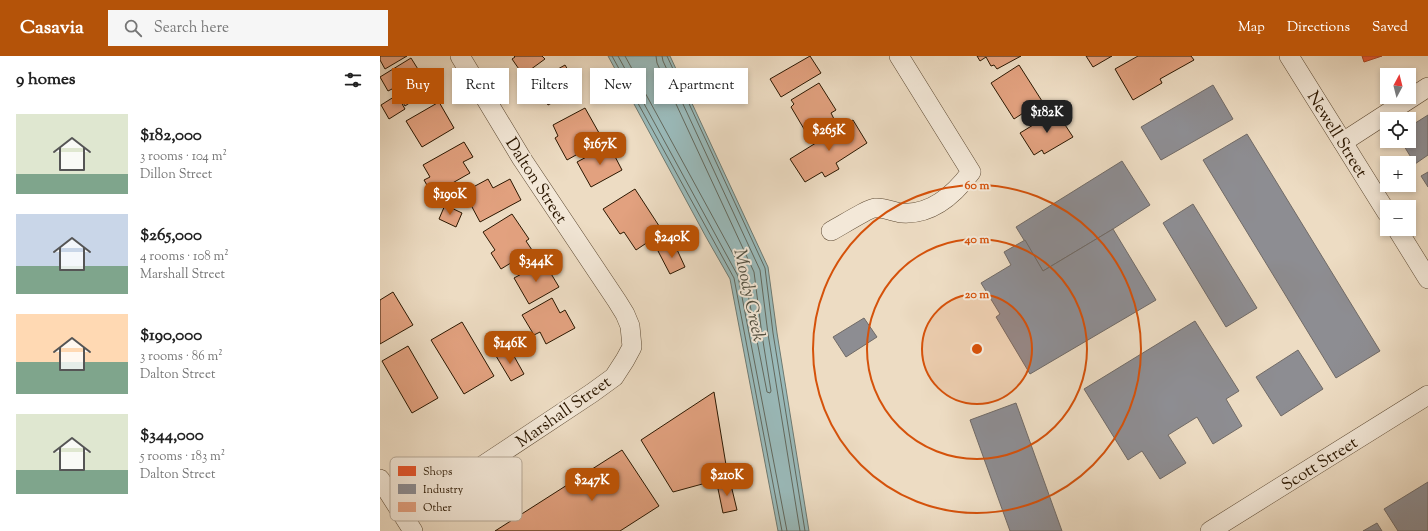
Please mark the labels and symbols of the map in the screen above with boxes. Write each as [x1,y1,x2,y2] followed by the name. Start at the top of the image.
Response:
[1380,68,1416,104] north arrow
[1300,87,1373,183] street label: Newell Street
[1019,100,1075,134] pin: $182K
[801,118,857,152] pin: $265K
[572,132,628,166] pin: $167K
[498,133,572,229] street label: Dalton Street
[965,177,989,195] text: 60 m
[422,182,478,216] pin: $190K
[644,225,700,259] pin: $240K
[964,231,989,249] text: 40 m
[726,247,771,344] water label: Moody Creek
[508,249,564,283] pin: $344K
[965,286,989,304] text: 20 m
[482,331,538,365] pin: $146K
[970,342,984,356] centre of rings
[512,371,617,454] street label: Marshall Street
[1277,432,1363,498] street label: Scott Street
[390,457,522,521] legend
[699,463,755,497] pin: $210K
[423,464,452,480] text: Shops
[564,468,620,502] pin: $247K
[423,482,464,498] text: Industry
[423,500,452,516] text: Other

